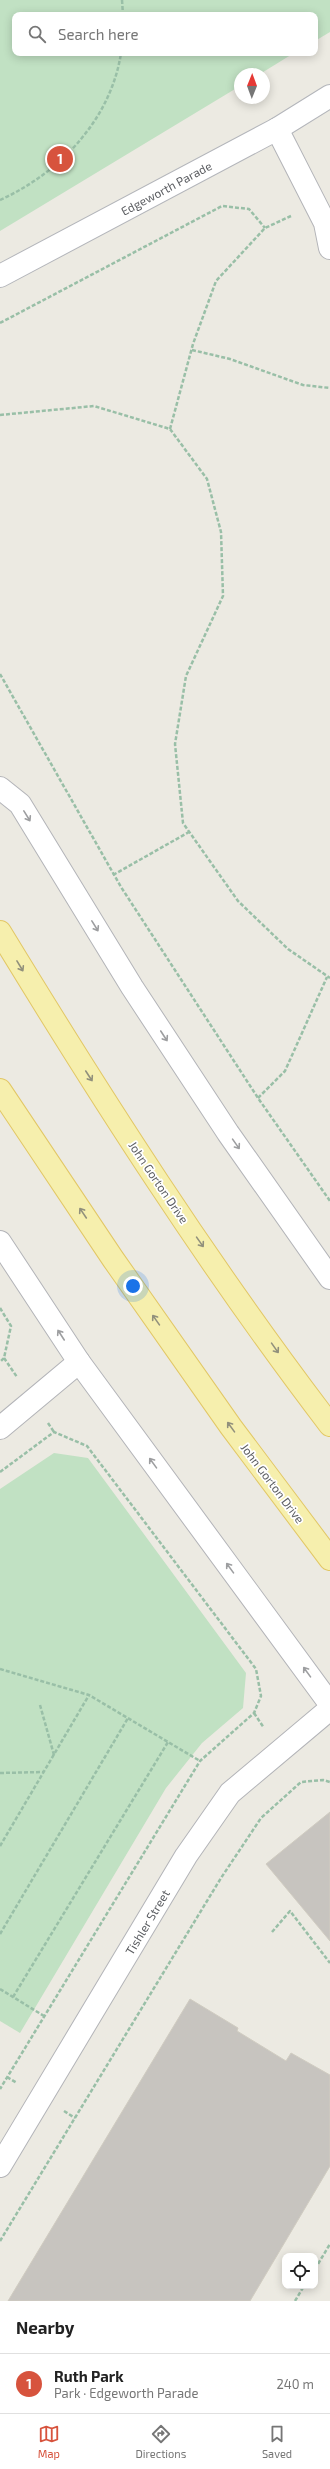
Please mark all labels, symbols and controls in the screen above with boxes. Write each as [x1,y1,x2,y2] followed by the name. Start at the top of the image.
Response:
[12,12,318,56] search box
[26,23,48,45] icon: search
[58,25,139,43] text: Search here
[234,68,270,104] north arrow
[47,144,73,174] pin: 1
[118,158,214,218] street label: Edgeworth Parade
[22,810,31,821] one-way arrow
[91,920,99,932] one-way arrow
[17,960,25,972] one-way arrow
[160,1030,168,1041] one-way arrow
[85,1070,93,1081] one-way arrow
[126,1138,192,1226] street label: John Gorton Drive
[232,1139,240,1150] one-way arrow
[78,1208,87,1219] one-way arrow
[196,1237,204,1248] one-way arrow
[123,1276,143,1296] your location
[152,1315,160,1326] one-way arrow
[56,1329,65,1340] one-way arrow
[271,1343,279,1354] one-way arrow
[227,1422,235,1433] one-way arrow
[238,1440,308,1526] street label: John Gorton Drive
[149,1457,157,1468] one-way arrow
[226,1562,234,1573] one-way arrow
[303,1667,311,1678] one-way arrow
[122,1886,172,1957] street label: Tishler Street
[282,2253,318,2289] map controls
[282,2253,318,2289] button: locate
[16,2317,74,2337] text: Nearby
[54,2367,124,2385] text: Ruth Park
[26,2376,32,2392] text: 1
[277,2376,314,2392] text: 240 m
[54,2385,198,2401] text: Park · Edgeworth Parade
[38,2423,60,2460] tab: Map
[136,2423,186,2460] tab: Directions
[262,2423,292,2460] tab: Saved

